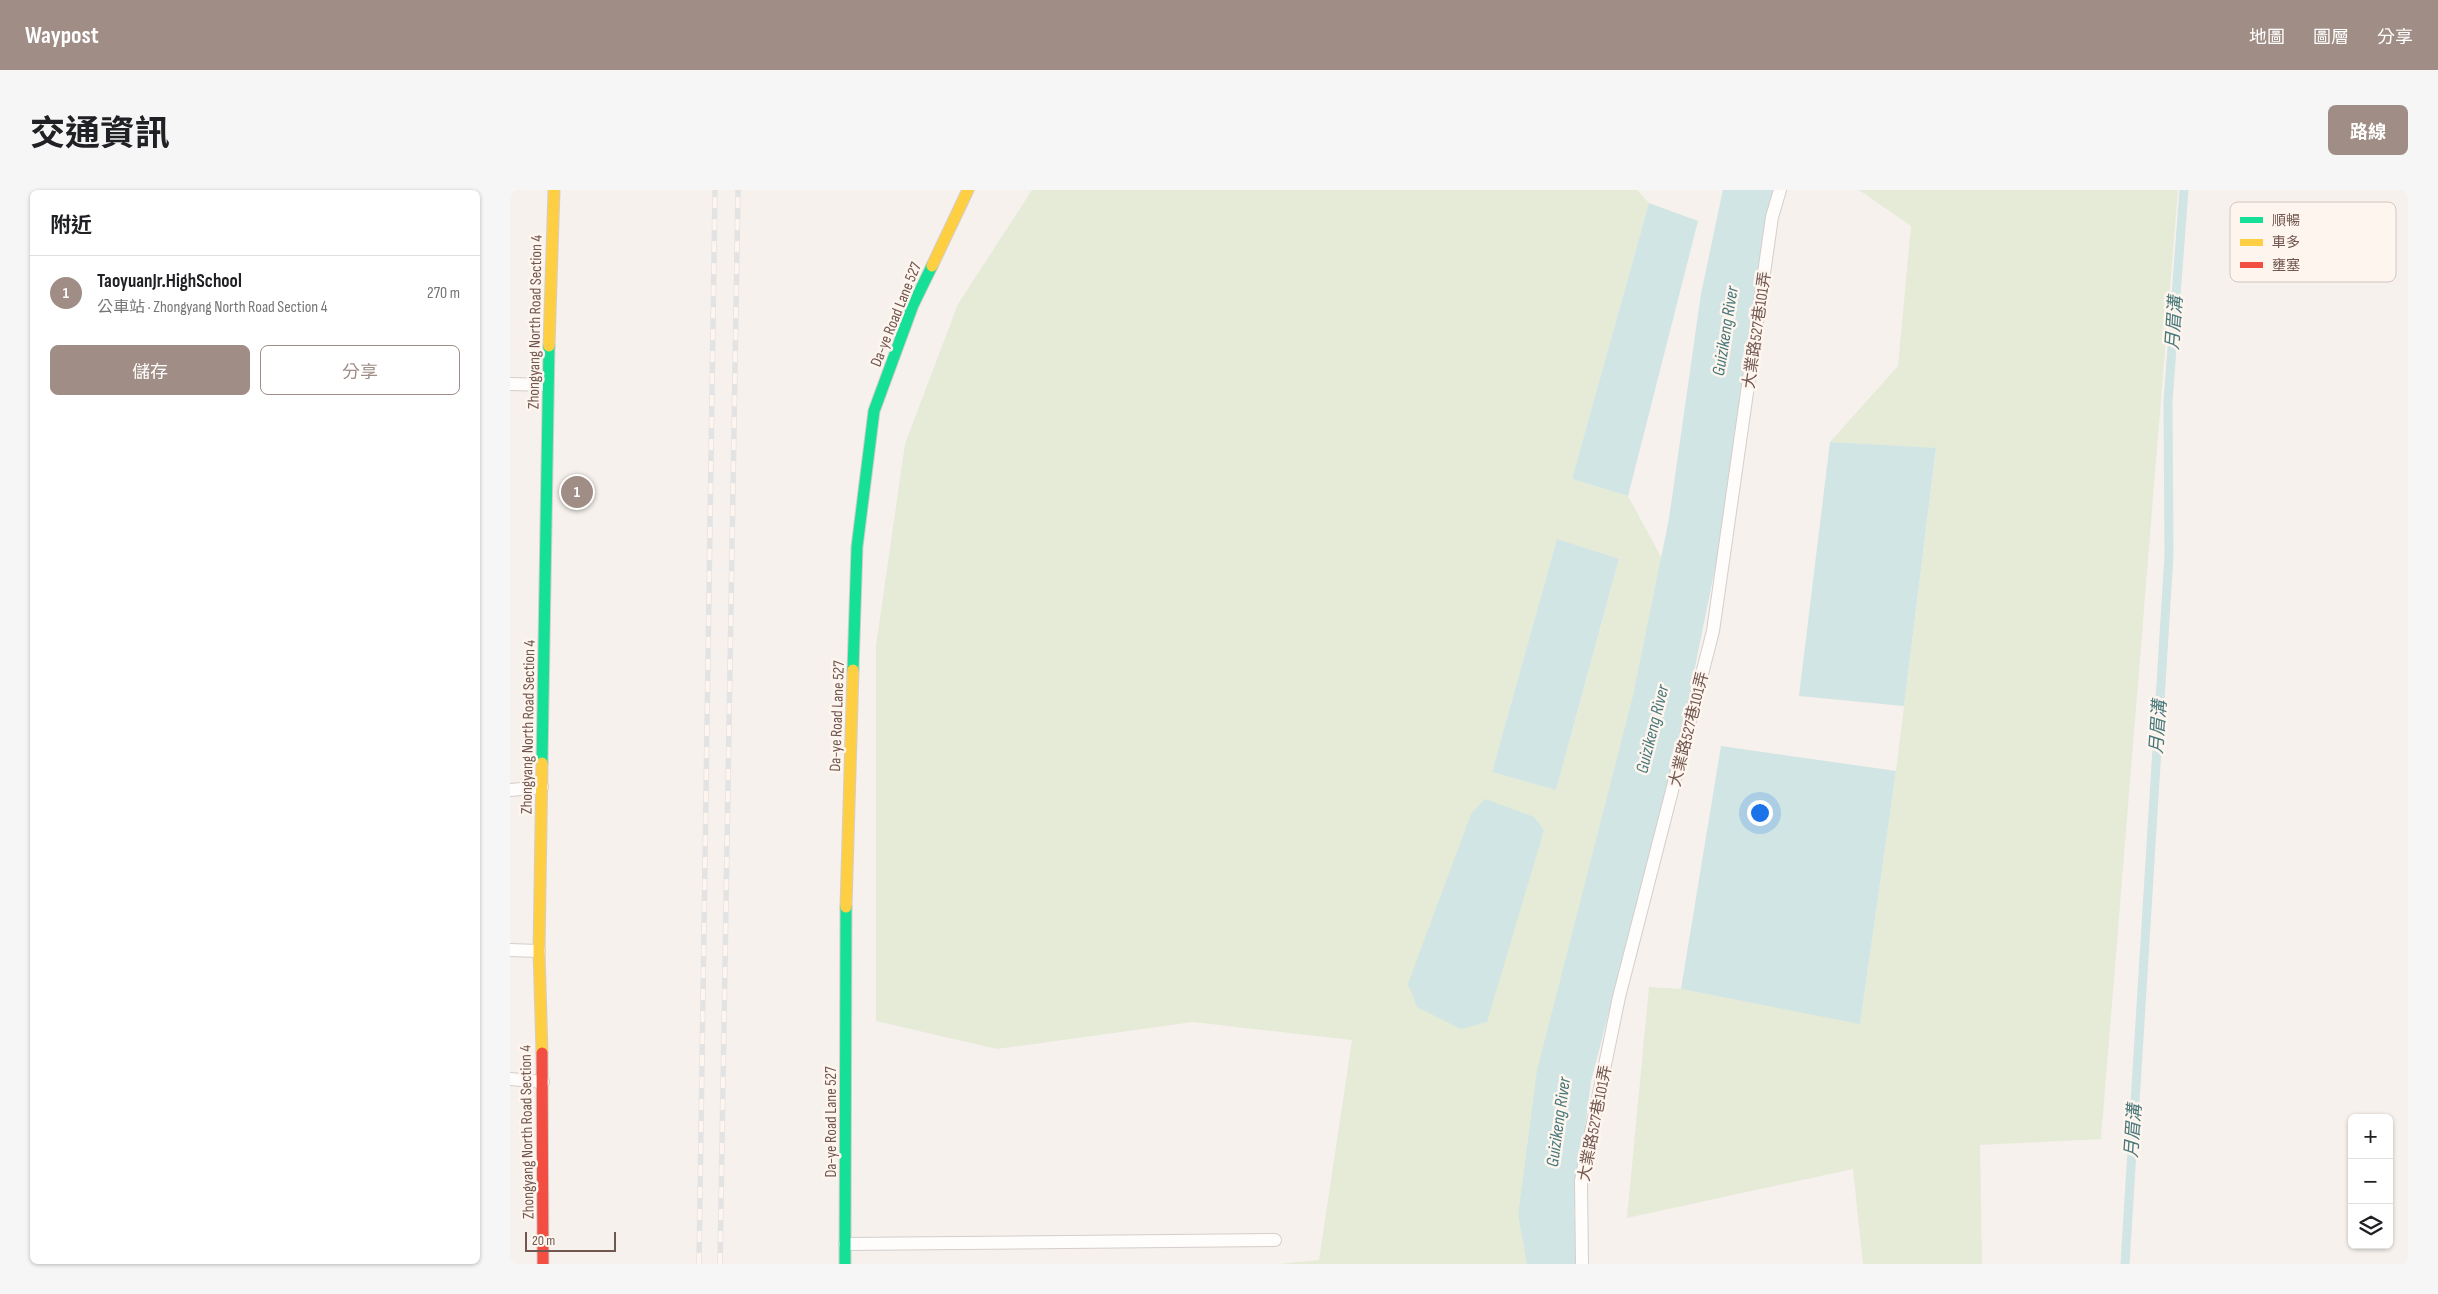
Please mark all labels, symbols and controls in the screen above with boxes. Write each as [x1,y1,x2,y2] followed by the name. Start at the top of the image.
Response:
[25,21,99,50] text: Waypost
[2249,27,2285,48] text: 地圖
[2313,27,2349,48] text: 圖層
[2377,27,2413,48] text: 分享
[2328,105,2408,155] button: 路線
[30,113,170,156] text: 交通資訊
[2230,202,2396,282] legend
[2272,212,2300,229] text: 順暢
[50,213,92,238] text: 附近
[524,234,547,409] street label: Zhongyang North Road Section 4
[2272,234,2300,251] text: 車多
[2272,257,2300,274] text: 壅塞
[867,259,926,370] street label: Da-ye Road Lane 527
[97,270,242,293] text: TaoyuanJr.HighSchool
[1740,271,1775,390] street label: 大業路527巷101弄
[63,284,69,303] text: 1
[427,284,460,303] text: 270 m
[1708,284,1743,377] water label: Guizikeng River
[2162,292,2187,351] water label: 月眉溝
[97,298,327,317] text: 公車站 · Zhongyang North Road Section 4
[50,345,250,395] button: 儲存
[260,345,460,395] button: 分享
[561,473,593,511] pin: 1
[517,639,540,814] street label: Zhongyang North Road Section 4
[826,660,849,772] street label: Da-ye Road Lane 527
[1666,670,1713,789] street label: 大業路527巷101弄
[1631,682,1674,776] water label: Guizikeng River
[2146,696,2171,755] water label: 月眉溝
[1747,800,1773,826] your location
[516,1044,539,1219] street label: Zhongyang North Road Section 4
[1575,1064,1616,1183] street label: 大業路527巷101弄
[822,1066,841,1178] street label: Da-ye Road Lane 527
[1542,1075,1575,1168] water label: Guizikeng River
[2121,1100,2146,1159] water label: 月眉溝
[2348,1114,2393,1249] map controls
[2348,1114,2393,1159] button: +
[2348,1159,2393,1204] button: −
[2348,1204,2393,1249] button: layers
[525,1229,616,1252] scale bar
[532,1232,555,1249] text: 20 m

